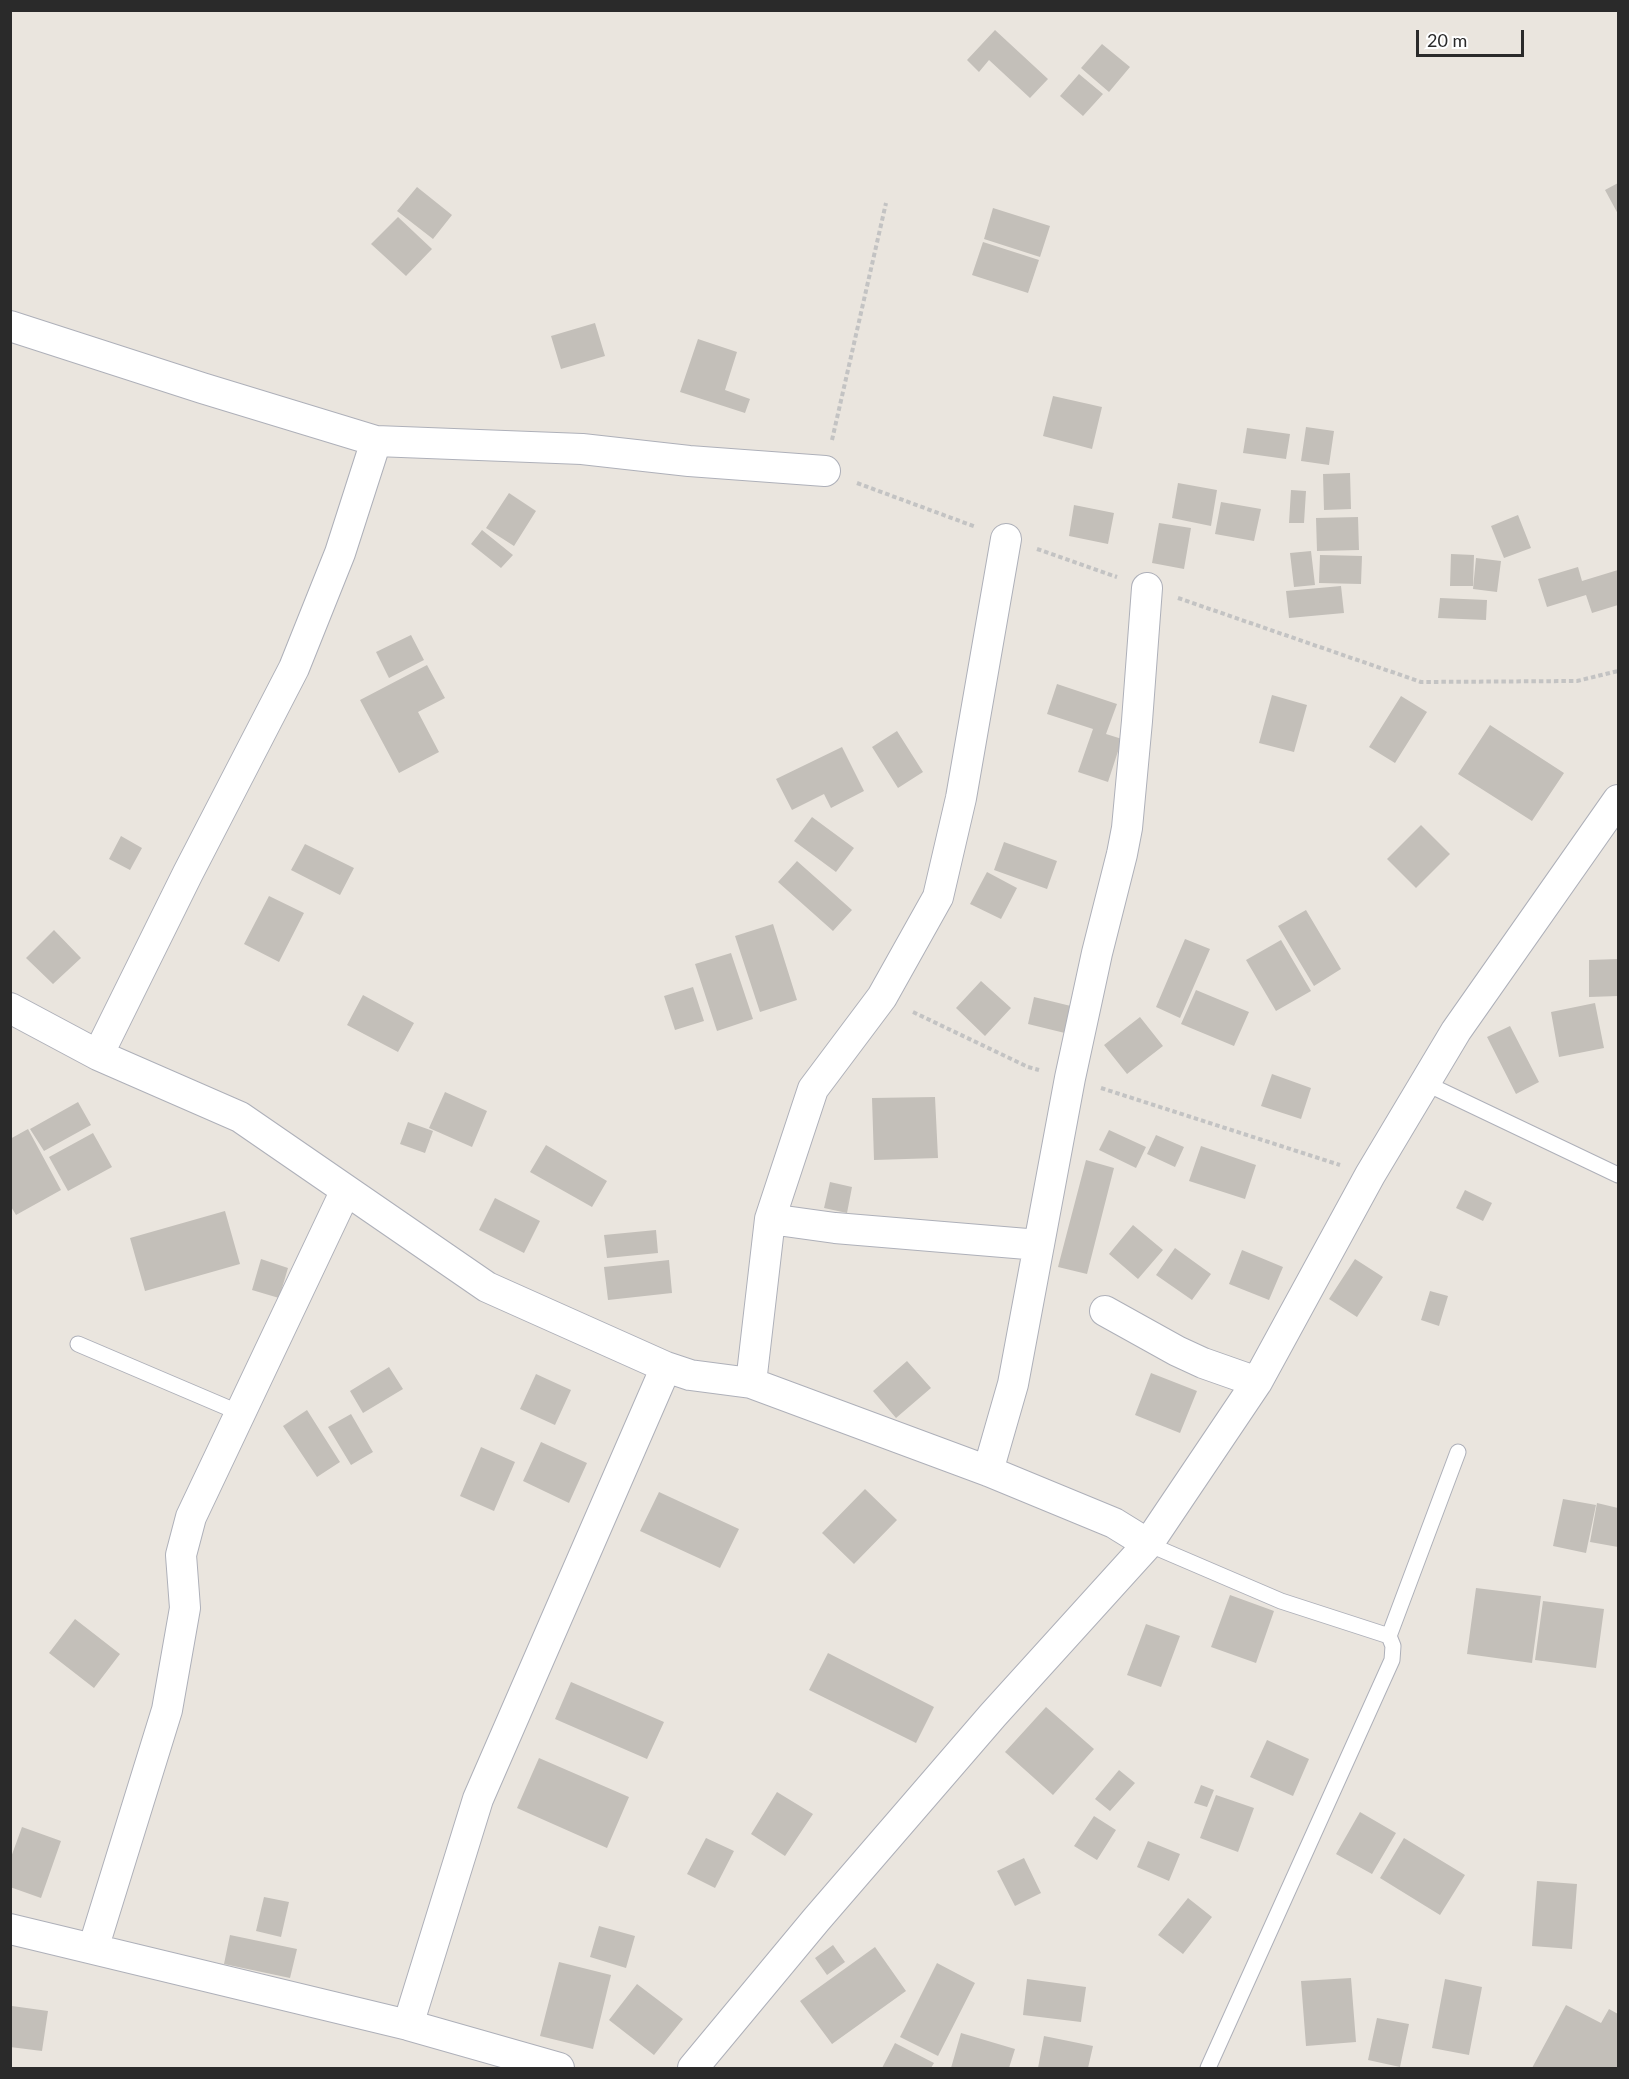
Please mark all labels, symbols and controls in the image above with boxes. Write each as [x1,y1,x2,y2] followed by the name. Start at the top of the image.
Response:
[1419,18,1527,56] scale bar
[1427,29,1467,51] text: 20 m

